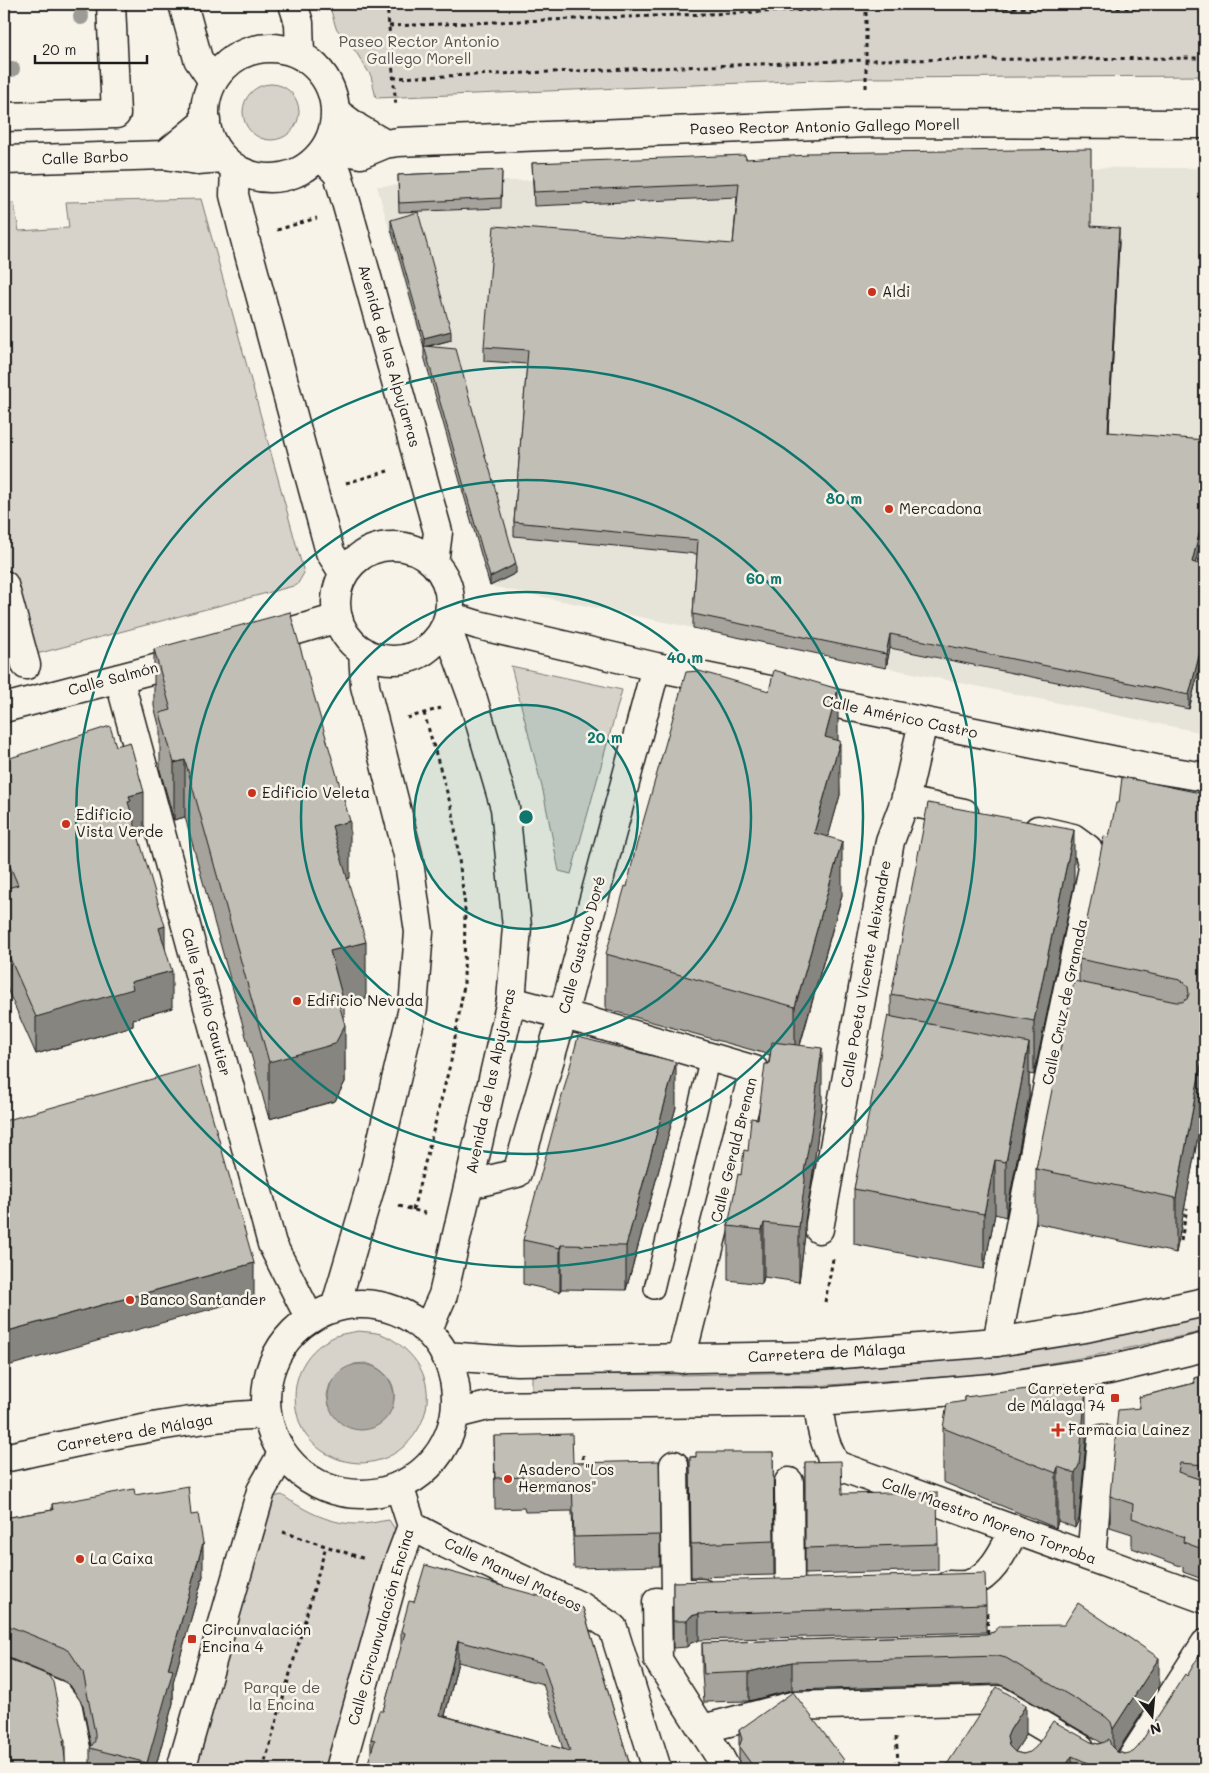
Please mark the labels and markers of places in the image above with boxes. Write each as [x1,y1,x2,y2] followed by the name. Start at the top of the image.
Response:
[882,281,910,301] place label: Aldi
[866,286,878,298] marker: Aldi
[899,498,982,518] place label: Mercadona
[883,503,895,515] marker: Mercadona
[262,782,370,802] place label: Edificio Veleta
[246,787,258,799] marker: Edificio Veleta
[76,804,164,841] place label: Edificio Vista Verde
[517,808,535,826] centre of rings
[60,818,72,830] marker: Edificio Vista Verde
[307,990,424,1010] place label: Edificio Nevada
[291,995,303,1007] marker: Edificio Nevada
[140,1289,266,1309] place label: Banco Santander
[124,1294,136,1306] marker: Banco Santander
[1007,1378,1105,1415] place label: Carretera de Málaga 74
[1109,1392,1121,1404] marker: Carretera de Málaga 74
[1068,1419,1190,1439] place label: Farmacia Lainez
[1052,1424,1064,1436] marker: Farmacia Lainez
[518,1459,614,1496] place label: Asadero "Los Hermanos"
[502,1473,514,1485] marker: Asadero "Los Hermanos"
[90,1548,154,1568] place label: La Caixa
[74,1553,86,1565] marker: La Caixa
[202,1619,311,1656] place label: Circunvalación Encina 4
[186,1633,198,1645] marker: Circunvalación Encina 4

